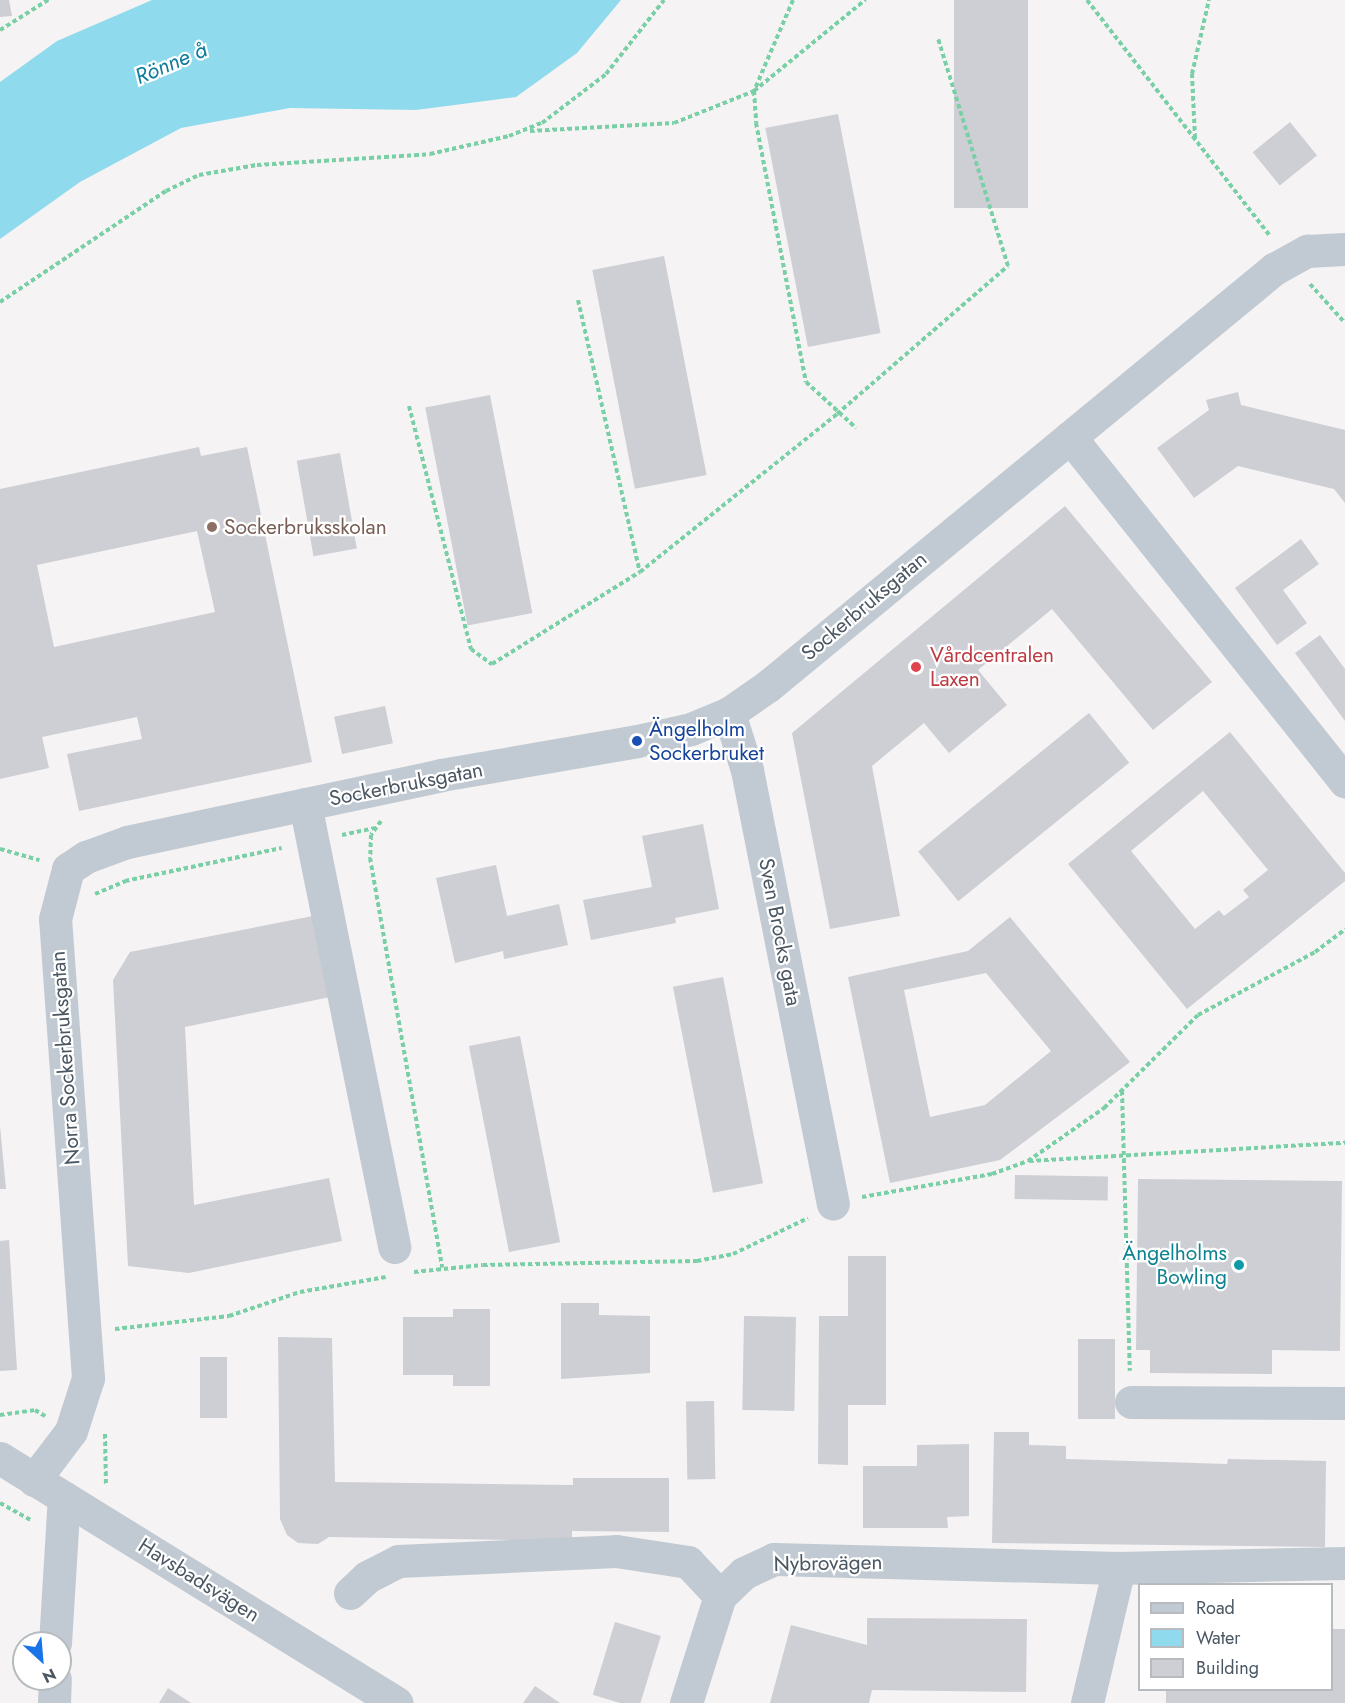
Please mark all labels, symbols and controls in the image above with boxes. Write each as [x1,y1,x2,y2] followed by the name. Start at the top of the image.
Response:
[131,36,211,90] water label: Rönne å
[224,514,387,540] place label: Sockerbruksskolan
[205,520,219,534] marker: Sockerbruksskolan
[796,546,932,666] street label: Sockerbruksgatan
[930,642,1054,692] place label: Vårdcentralen Laxen
[907,658,925,676] marker: Vårdcentralen Laxen
[649,716,764,766] place label: Ängelholm Sockerbruket
[630,734,644,748] marker: Ängelholm Sockerbruket
[327,757,485,811] street label: Sockerbruksgatan
[753,856,807,1008] street label: Sven Brocks gata
[45,950,85,1166] street label: Norra Sockerbruksgatan
[1122,1240,1227,1290] place label: Ängelholms Bowling
[1232,1258,1246,1272] marker: Ängelholms Bowling
[134,1533,264,1627] street label: Havsbadsvägen
[773,1549,883,1577] street label: Nybrovägen
[1138,1583,1333,1691] legend
[1196,1595,1235,1621] text: Road
[1196,1625,1240,1651] text: Water
[12,1631,72,1691] north arrow
[1196,1655,1259,1681] text: Building
[38,1663,60,1689] text: N

